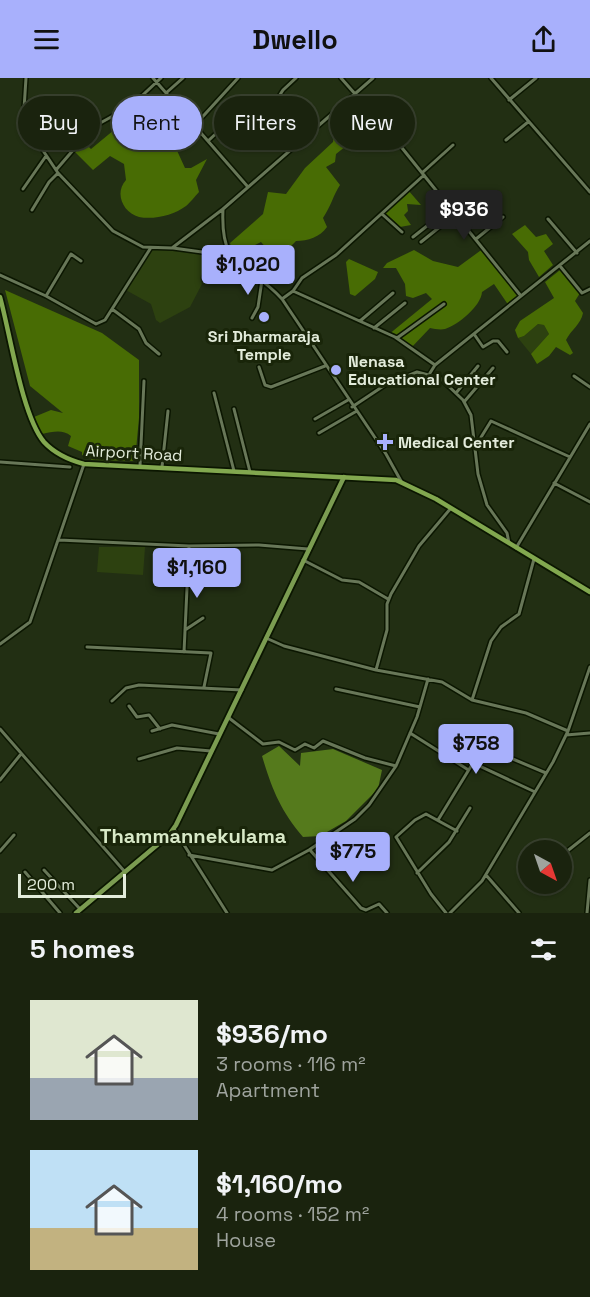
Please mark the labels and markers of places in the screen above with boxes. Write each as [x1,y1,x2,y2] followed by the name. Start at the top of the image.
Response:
[428,190,500,241] pin: $936
[199,245,297,296] pin: $1,020
[257,310,271,324] marker: Sri Dharmaraja Temple
[208,326,320,365] place label: Sri Dharmaraja Temple
[348,351,496,390] place label: Nenasa Educational Center
[329,363,343,377] marker: Nenasa Educational Center
[398,432,515,453] place label: Medical Center
[376,433,394,451] marker: Medical Center
[148,548,246,599] pin: $1,160
[440,724,512,775] pin: $758
[317,832,389,883] pin: $775

